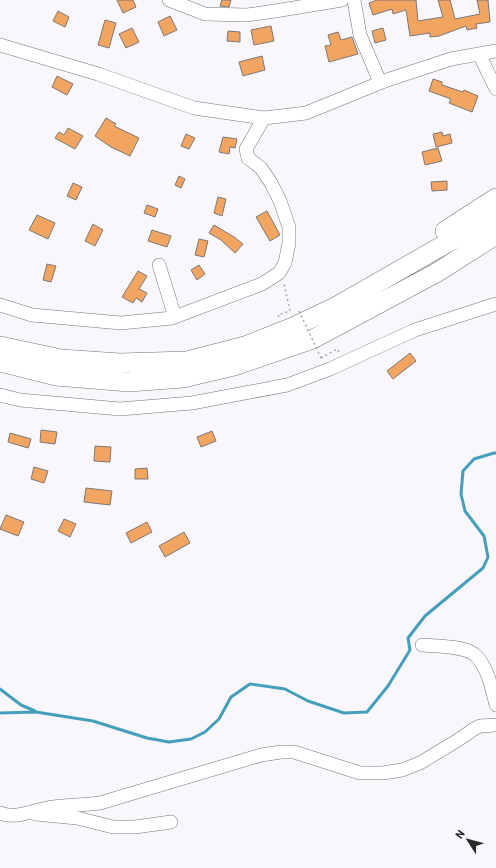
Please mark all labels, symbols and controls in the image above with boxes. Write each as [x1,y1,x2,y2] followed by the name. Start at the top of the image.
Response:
[448,820,488,860] north arrow
[452,827,467,841] text: N

